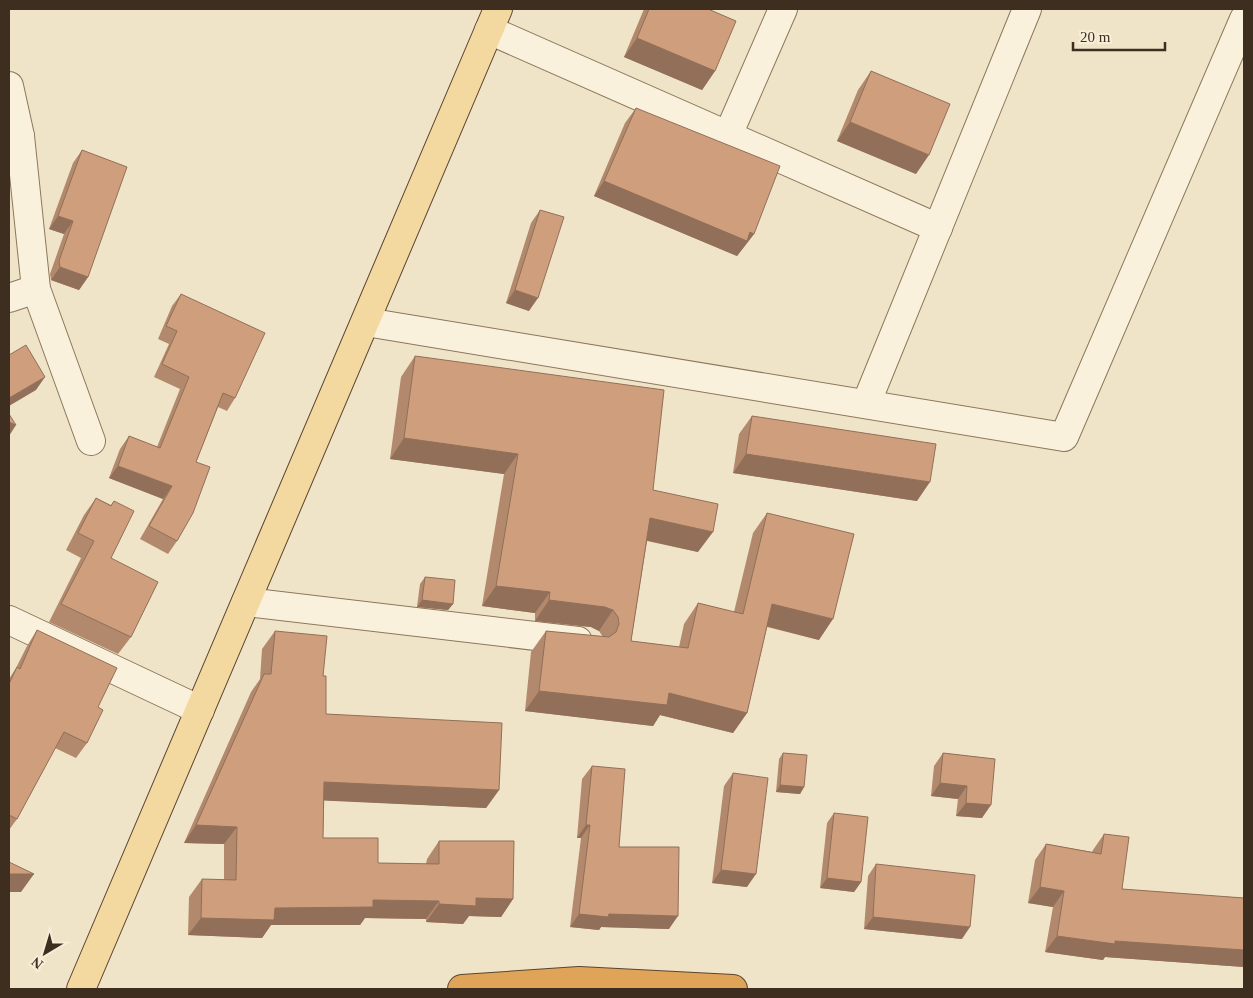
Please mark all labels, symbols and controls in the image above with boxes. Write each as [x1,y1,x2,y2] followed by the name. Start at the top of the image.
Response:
[1073,20,1166,52] scale bar
[1080,29,1111,45] text: 20 m
[20,928,70,978] north arrow
[29,954,46,972] text: N

